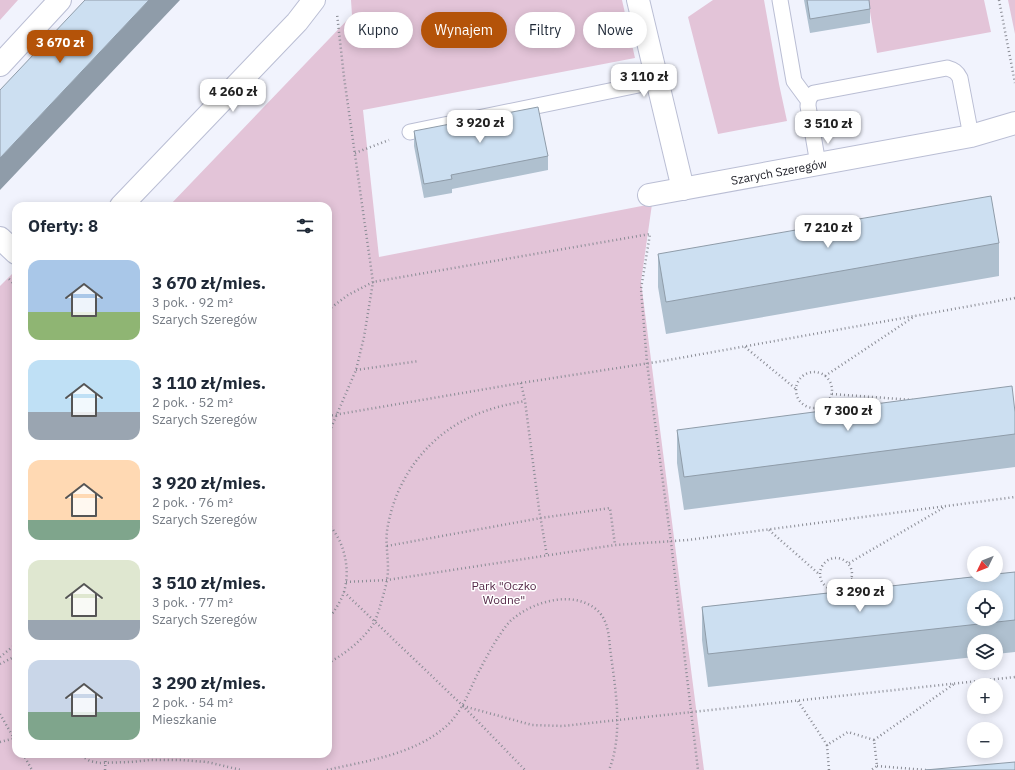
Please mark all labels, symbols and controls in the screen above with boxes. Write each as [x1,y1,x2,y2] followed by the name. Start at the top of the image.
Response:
[344,12,413,48] chip: Kupno
[421,12,507,48] chip: Wynajem
[515,12,575,48] chip: Filtry
[583,12,647,48] chip: Nowe
[19,30,101,64] pin: 3 670 zł
[36,34,84,51] text: 3 670 zł
[603,64,685,98] pin: 3 110 zł
[620,68,668,85] text: 3 110 zł
[192,79,274,113] pin: 4 260 zł
[209,83,257,100] text: 4 260 zł
[439,110,521,144] pin: 3 920 zł
[787,111,869,145] pin: 3 510 zł
[456,114,504,131] text: 3 920 zł
[804,115,852,132] text: 3 510 zł
[730,155,828,187] street label: Szarych Szeregów
[28,215,98,237] text: Oferty: 8
[294,215,316,237] icon: filters
[787,215,869,249] pin: 7 210 zł
[804,219,852,236] text: 7 210 zł
[152,272,266,294] text: 3 670 zł/mies.
[60,276,108,324] icon: home
[152,294,233,311] text: 3 pok. · 92 m²
[152,311,257,328] text: Szarych Szeregów
[152,372,266,394] text: 3 110 zł/mies.
[60,376,108,424] icon: home
[152,394,233,411] text: 2 pok. · 52 m²
[807,398,889,432] pin: 7 300 zł
[824,402,872,419] text: 7 300 zł
[152,411,257,428] text: Szarych Szeregów
[152,472,266,494] text: 3 920 zł/mies.
[60,476,108,524] icon: home
[152,494,233,511] text: 2 pok. · 76 m²
[152,511,257,528] text: Szarych Szeregów
[967,546,1003,582] north arrow
[967,546,1003,758] map controls
[152,572,266,594] text: 3 510 zł/mies.
[60,576,108,624] icon: home
[472,578,537,607] park label: Park "Oczko Wodne"
[819,579,901,613] pin: 3 290 zł
[836,583,884,600] text: 3 290 zł
[967,590,1003,626] button: locate
[152,594,233,611] text: 3 pok. · 77 m²
[152,611,257,628] text: Szarych Szeregów
[967,634,1003,670] button: layers
[152,672,266,694] text: 3 290 zł/mies.
[60,676,108,724] icon: home
[967,678,1003,714] button: +
[152,694,233,711] text: 2 pok. · 54 m²
[152,711,217,728] text: Mieszkanie
[967,722,1003,758] button: −

